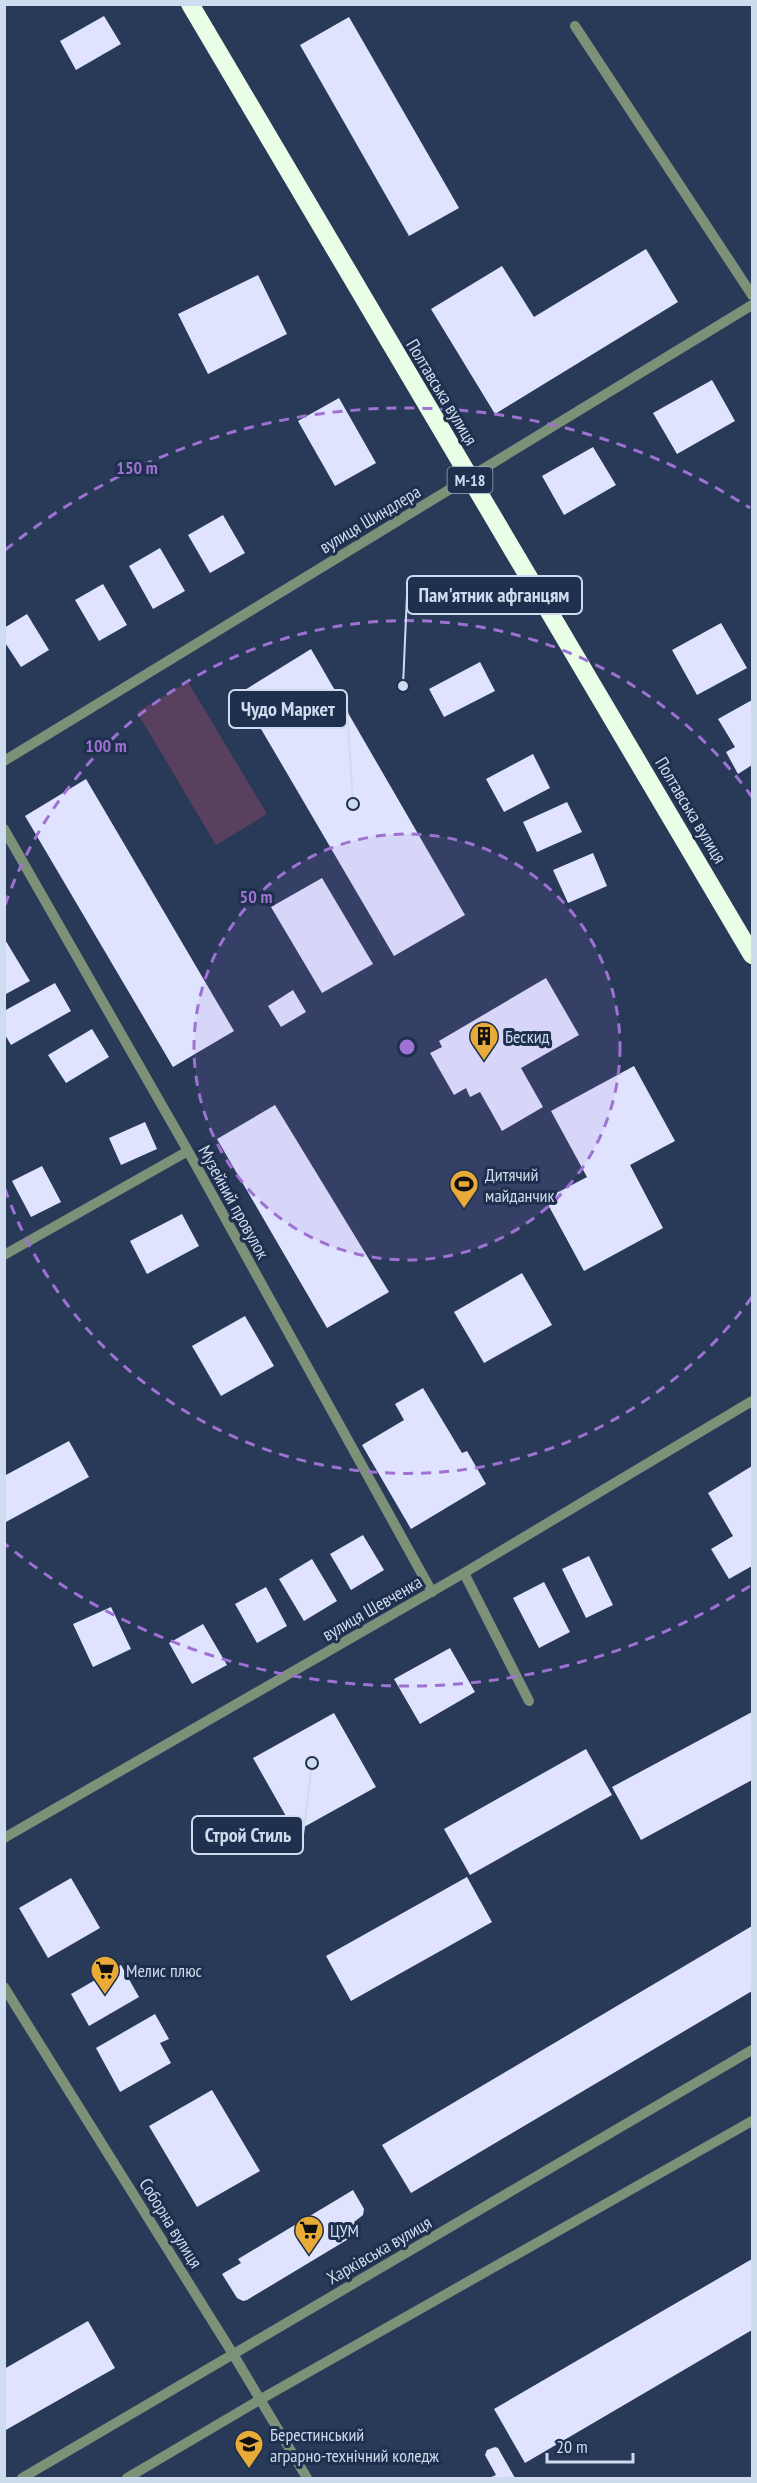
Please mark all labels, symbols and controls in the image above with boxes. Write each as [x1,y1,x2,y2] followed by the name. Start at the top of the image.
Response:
[401,335,483,449] street label: Полтавська вулиця
[116,456,158,479] text: 150 m
[448,467,492,493] road number: М-18
[315,480,425,558] street label: вулиця Шиндлера
[407,576,582,614] callout: Пам'ятник афганцям
[419,582,569,608] text: Пам'ятник афганцям
[229,690,347,728] callout: Чудо Маркет
[241,696,335,722] text: Чудо Маркет
[85,734,127,757] text: 100 m
[650,753,732,867] street label: Полтавська вулиця
[240,885,272,908] text: 50 m
[468,1020,500,1062] building icon: Бескид
[505,1025,550,1048] place label: Бескид
[397,1037,417,1057] centre of rings
[193,1141,275,1263] street label: Музейний провулок
[485,1163,554,1207] place label: Дитячий майданчик
[448,1168,480,1210] sports icon: Дитячий майданчик
[318,1570,426,1646] street label: вулиця Шевченка
[192,1816,303,1854] callout: Строй Стиль
[205,1822,291,1848] text: Строй Стиль
[89,1954,121,1996] supermarket icon: Мелис плюс
[126,1959,203,1982] place label: Мелис плюс
[134,2174,208,2272] street label: Соборна вулиця
[322,2211,436,2289] street label: Харківська вулиця
[293,2214,325,2256] supermarket icon: ЦУМ
[330,2219,359,2242] place label: ЦУМ
[270,2423,439,2467] place label: Берестинський аграрно-технічний коледж
[547,2426,632,2464] scale bar
[233,2428,265,2470] school or university icon: Берестинський аграрно-технічний коледж
[556,2435,588,2458] text: 20 m

